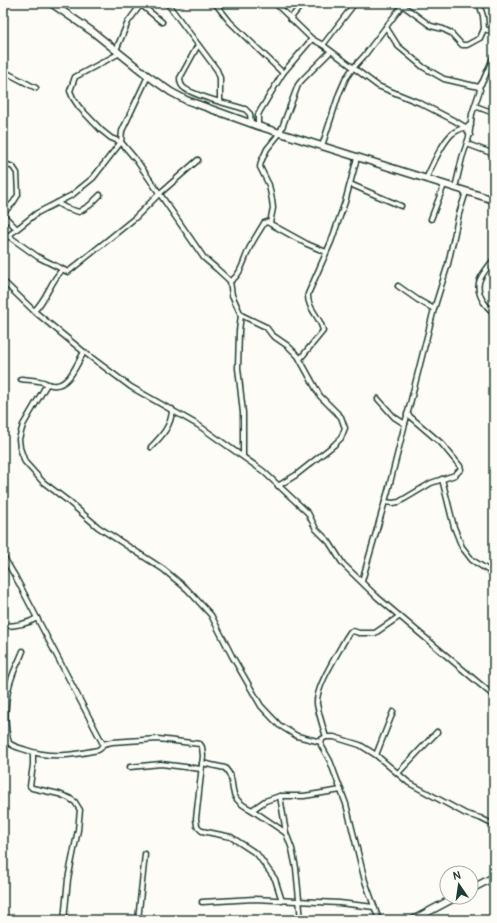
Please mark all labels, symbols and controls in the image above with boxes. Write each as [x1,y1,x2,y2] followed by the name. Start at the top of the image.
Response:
[439,865,479,905] north arrow
[452,868,462,883] text: N

